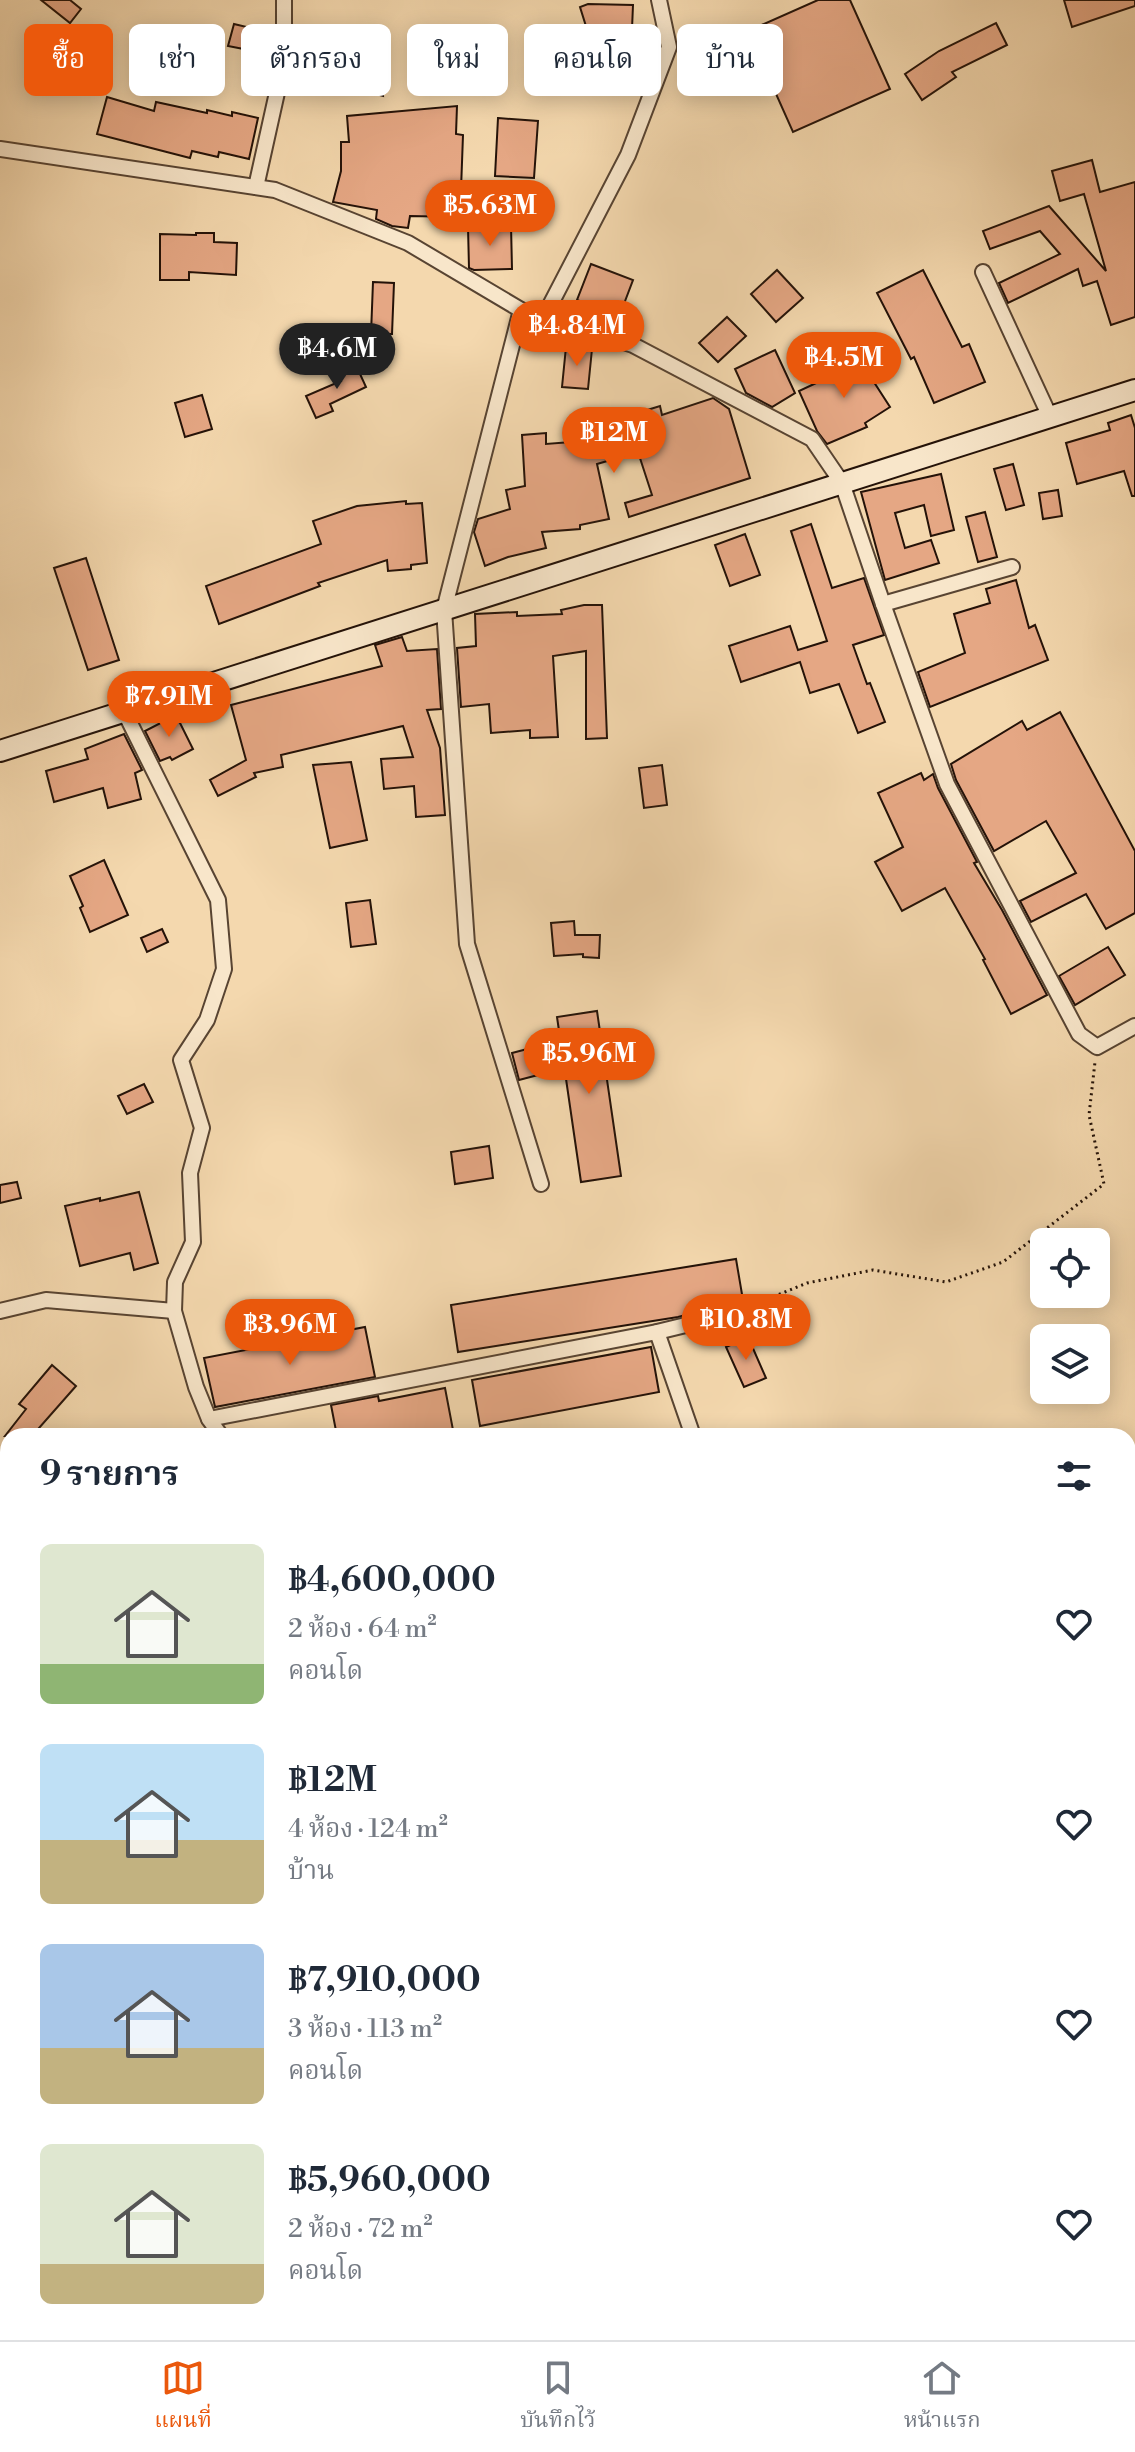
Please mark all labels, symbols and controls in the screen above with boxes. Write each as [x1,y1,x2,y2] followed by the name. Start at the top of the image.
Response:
[24,24,113,96] chip: ซื้อ
[129,24,225,96] chip: เช่า
[241,24,391,96] chip: ตัวกรอง
[407,24,508,96] chip: ใหม่
[524,24,661,96] chip: คอนโด
[677,24,783,96] chip: บ้าน
[425,180,555,248] pin: ฿5.63M
[443,190,537,222] text: ฿5.63M
[512,300,642,368] pin: ฿4.84M
[528,310,626,342] text: ฿4.84M
[281,323,393,391] pin: ฿4.6M
[788,332,900,400] pin: ฿4.5M
[297,333,377,365] text: ฿4.6M
[804,342,884,374] text: ฿4.5M
[567,407,661,475] pin: ฿12M
[580,417,648,449] text: ฿12M
[104,671,234,739] pin: ฿7.91M
[125,681,213,713] text: ฿7.91M
[524,1028,654,1096] pin: ฿5.96M
[542,1038,636,1070] text: ฿5.96M
[1030,1228,1110,1404] map controls
[1030,1228,1110,1308] button: locate
[681,1294,811,1362] pin: ฿10.8M
[225,1299,355,1367] pin: ฿3.96M
[700,1304,792,1336] text: ฿10.8M
[243,1309,337,1341] text: ฿3.96M
[1030,1324,1110,1404] button: layers
[40,1454,179,1496] text: 9 รายการ
[1052,1454,1096,1498] icon: filters
[288,1560,496,1602] text: ฿4,600,000
[104,1576,200,1672] icon: home
[1052,1602,1096,1646] icon: heart
[288,1613,437,1645] text: 2 ห้อง · 64 m²
[288,1655,363,1687] text: คอนโด
[288,1760,377,1802] text: ฿12M
[104,1776,200,1872] icon: home
[1052,1802,1096,1846] icon: heart
[288,1813,448,1845] text: 4 ห้อง · 124 m²
[288,1855,334,1887] text: บ้าน
[288,1960,481,2002] text: ฿7,910,000
[104,1976,200,2072] icon: home
[1052,2002,1096,2046] icon: heart
[288,2013,442,2045] text: 3 ห้อง · 113 m²
[288,2055,363,2087] text: คอนโด
[288,2160,491,2202] text: ฿5,960,000
[104,2176,200,2272] icon: home
[1052,2202,1096,2246] icon: heart
[288,2213,432,2245] text: 2 ห้อง · 72 m²
[288,2255,363,2287] text: คอนโด
[154,2356,212,2439] tab: แผนที่
[520,2356,595,2439] tab: บันทึกไว้
[904,2356,981,2439] tab: หน้าแรก

